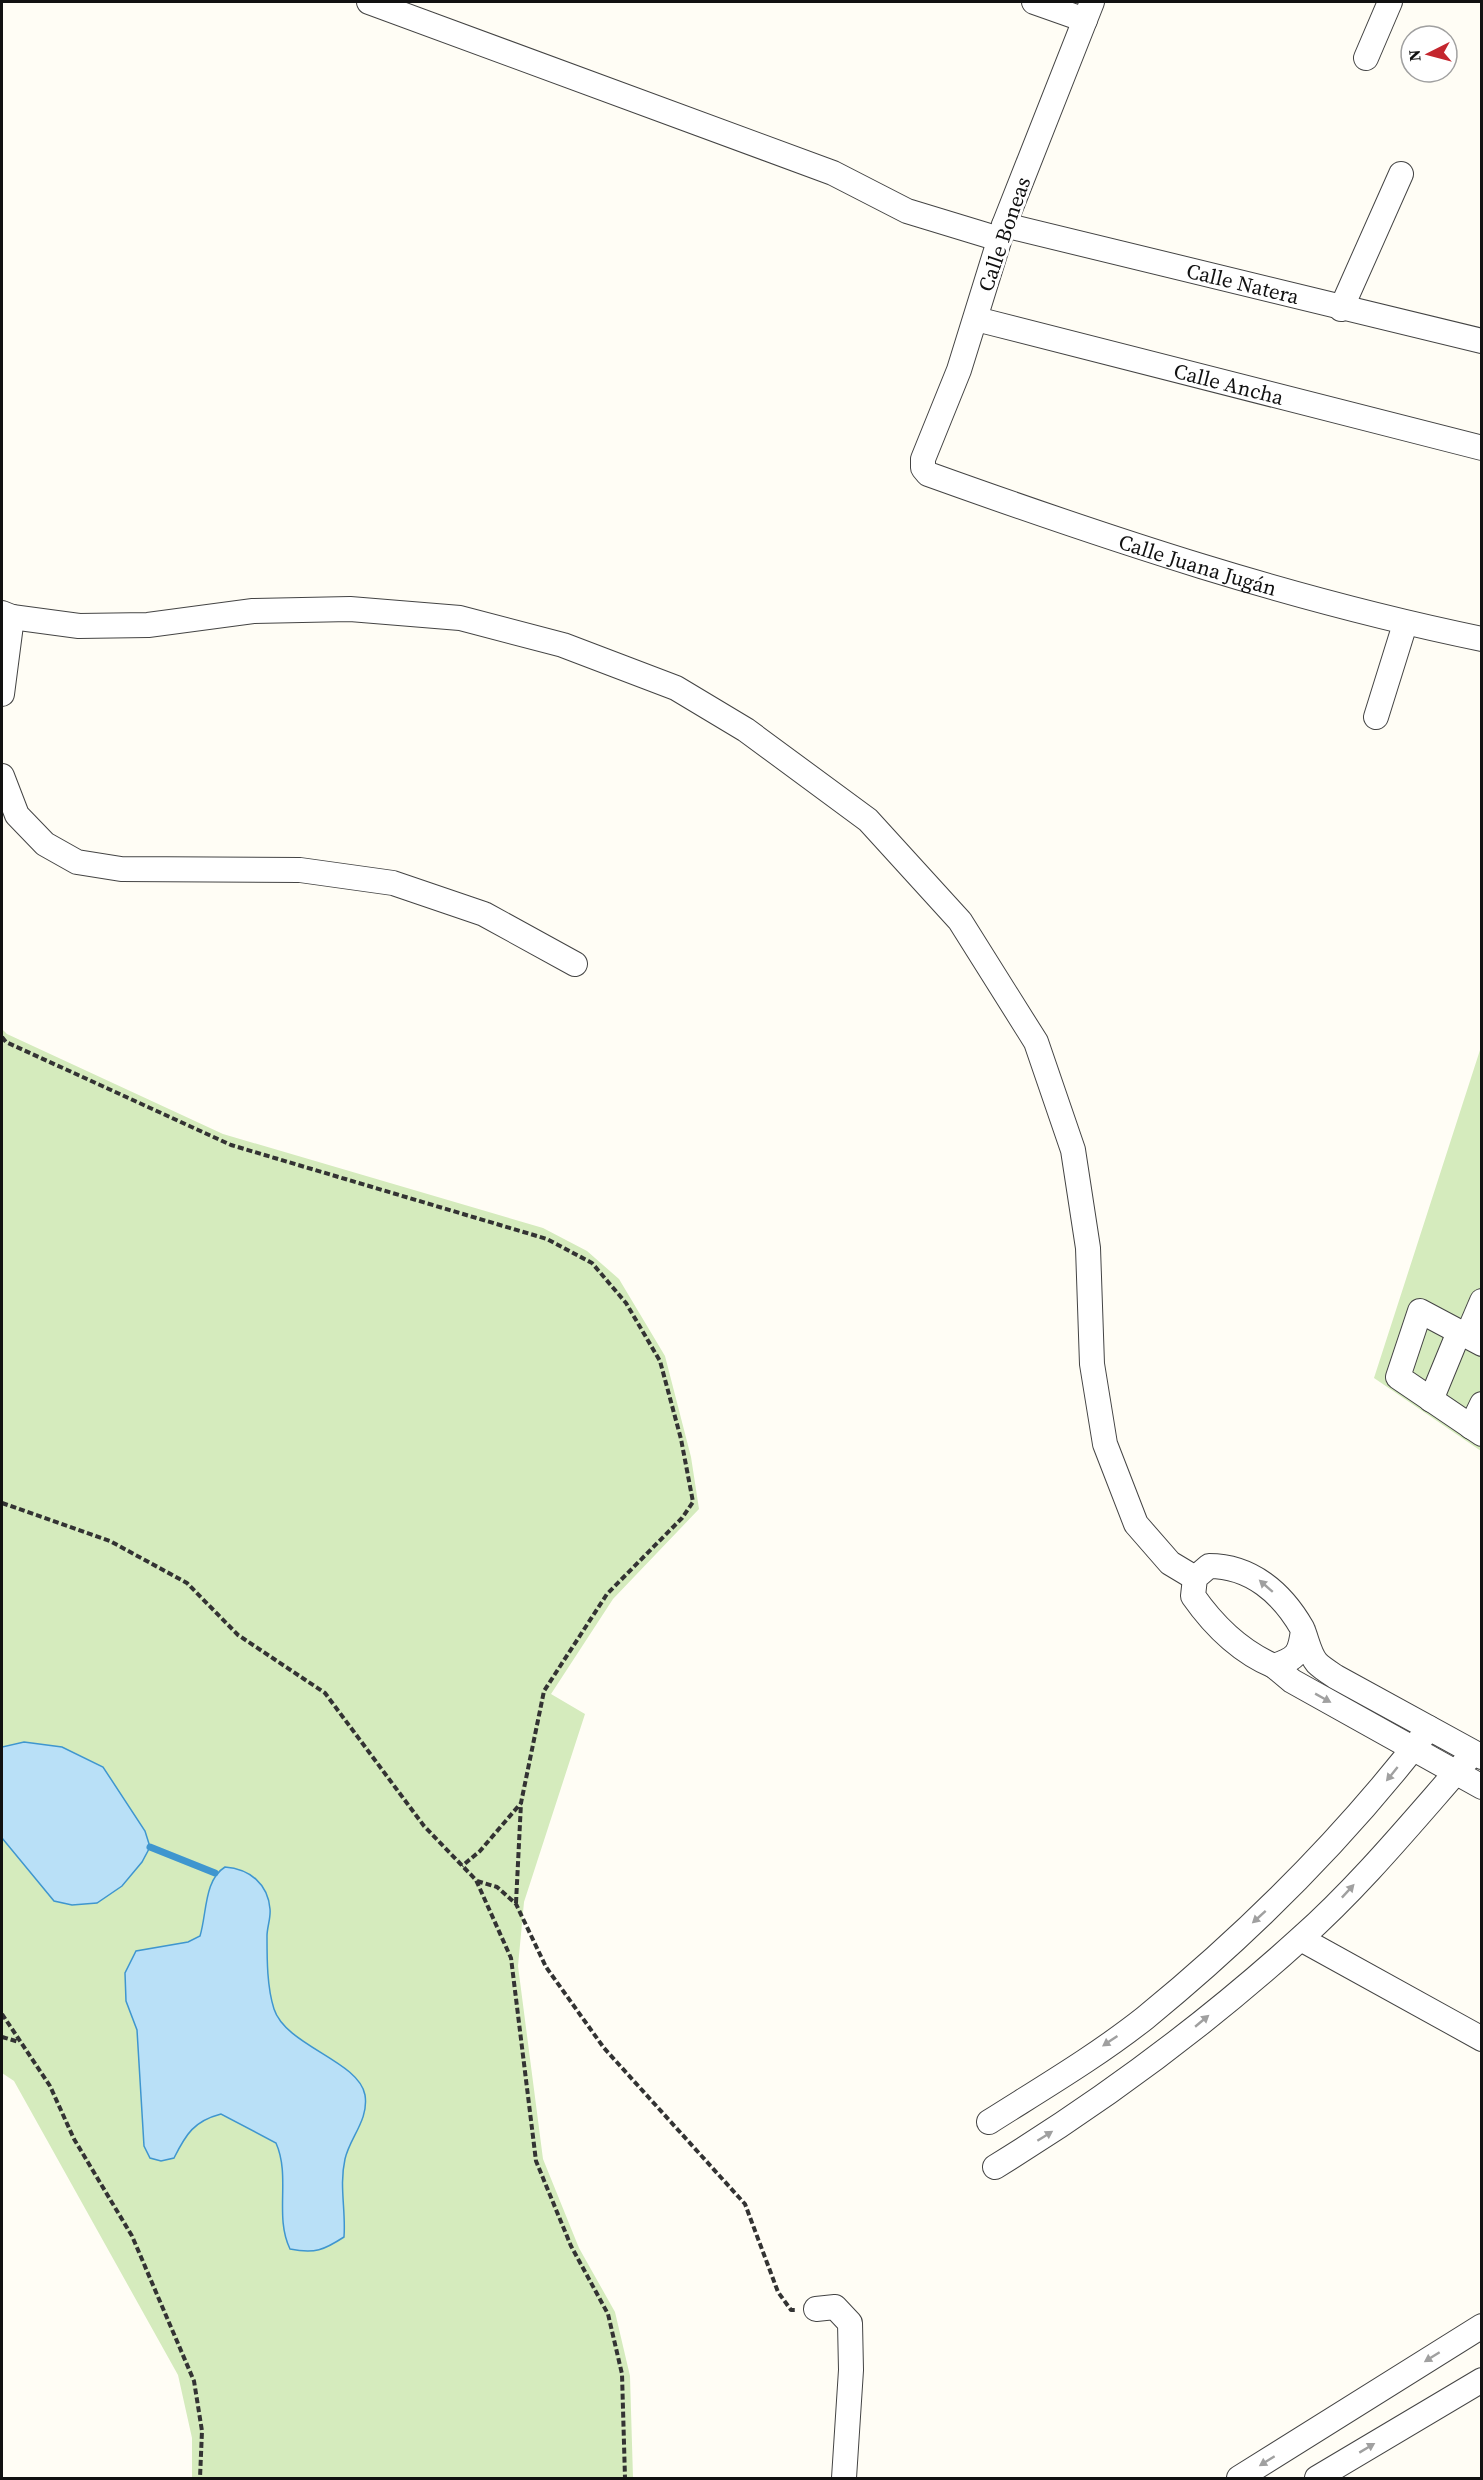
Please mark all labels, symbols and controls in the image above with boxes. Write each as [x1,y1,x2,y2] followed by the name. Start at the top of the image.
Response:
[1399,24,1459,84] north arrow
[1402,48,1426,63] text: N
[971,173,1037,295] street label: Calle Boneas
[1184,255,1303,311] street label: Calle Natera
[1171,356,1287,411] street label: Calle Ancha
[1115,526,1280,602] street label: Calle Juana Jugán
[1259,1580,1274,1593] one-way arrow
[1315,1693,1332,1703] one-way arrow
[1386,1766,1399,1782] one-way arrow
[1341,1884,1355,1899] one-way arrow
[1252,1910,1267,1924] one-way arrow
[1194,2015,1209,2028] one-way arrow
[1102,2036,1118,2047] one-way arrow
[1037,2131,1053,2142] one-way arrow
[1424,2352,1440,2363] one-way arrow
[1359,2443,1376,2453] one-way arrow
[1259,2456,1275,2467] one-way arrow

